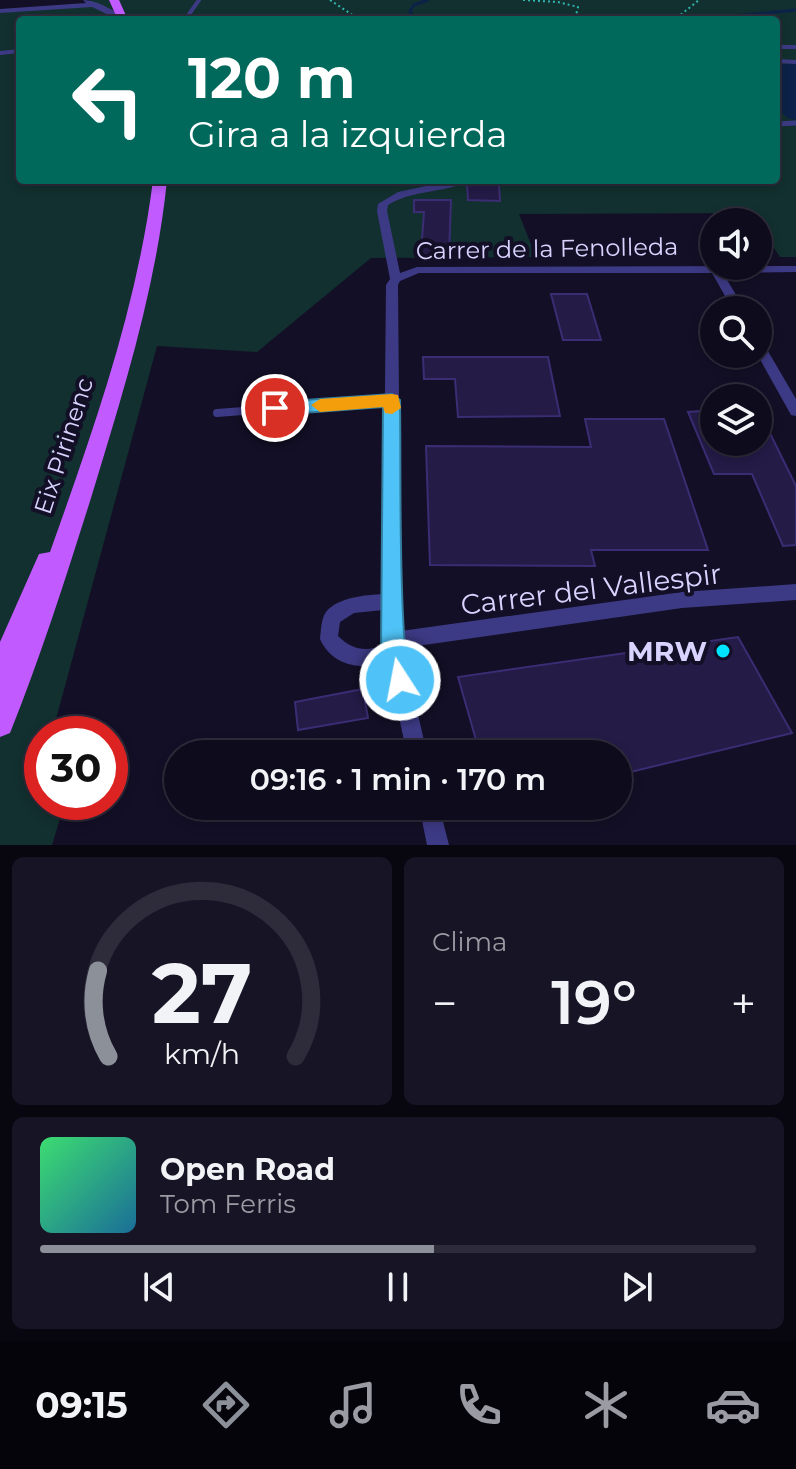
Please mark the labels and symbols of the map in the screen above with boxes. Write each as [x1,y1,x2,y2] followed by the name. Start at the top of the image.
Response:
[416,232,678,265] street label: Carrer de la Fenolleda
[28,374,99,518] street label: Eix Pirinenc
[241,374,309,442] pin
[459,556,723,622] street label: Carrer del Vallespir
[627,634,707,668] place label: MRW
[358,638,442,722] position arrow
[714,642,732,660] marker: MRW
[24,716,128,820] speed limit sign: 30

